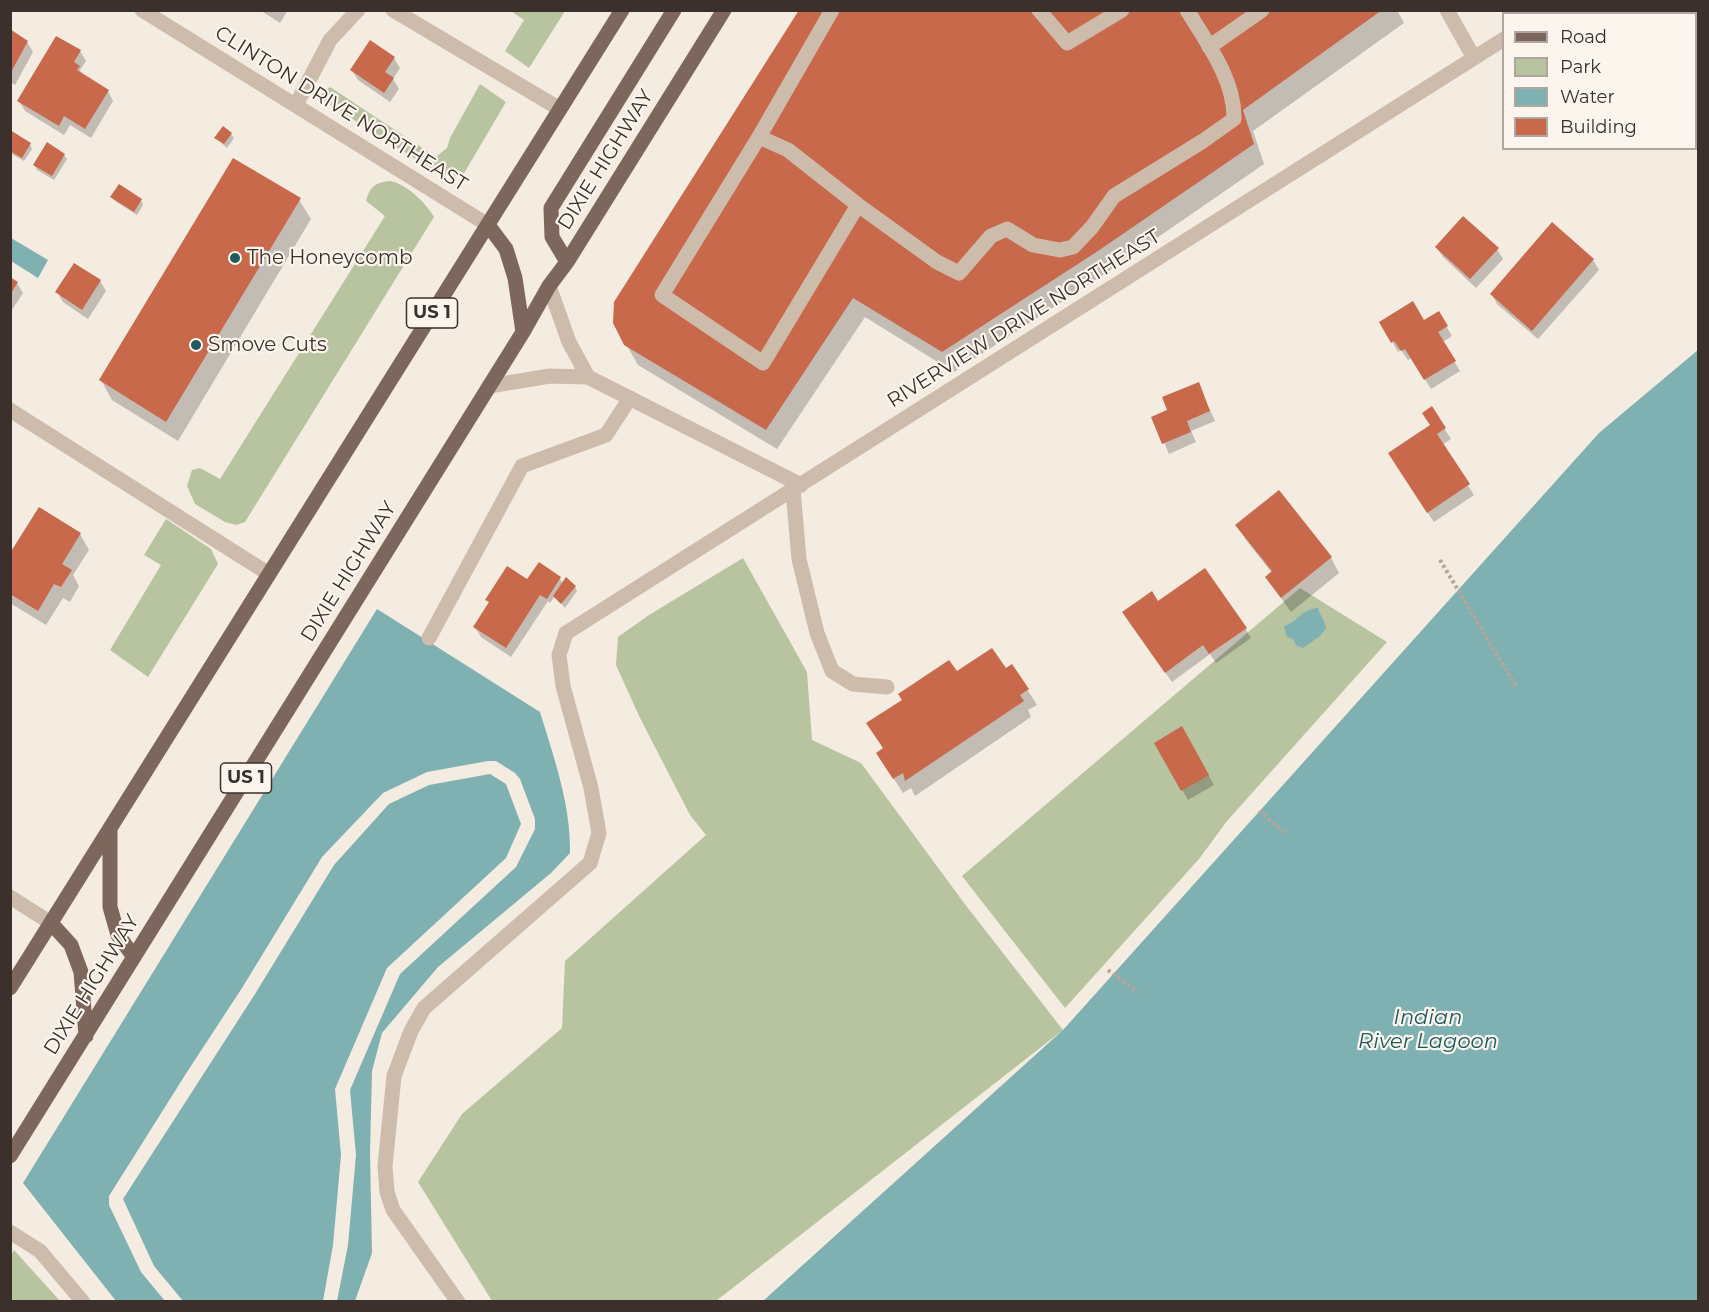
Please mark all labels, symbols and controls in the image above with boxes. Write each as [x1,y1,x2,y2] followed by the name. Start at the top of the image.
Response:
[1502,12,1697,150] legend
[210,21,472,197] street label: CLINTON DRIVE NORTHEAST
[1560,26,1607,48] text: Road
[1560,56,1601,78] text: Park
[553,85,659,235] street label: DIXIE HIGHWAY
[1560,86,1615,108] text: Water
[1560,116,1637,138] text: Building
[883,225,1165,413] street label: RIVERVIEW DRIVE NORTHEAST
[247,246,413,270] place label: The Honeycomb
[228,251,242,265] marker: The Honeycomb
[406,298,458,328] road number: US 1
[208,333,327,357] place label: Smove Cuts
[189,338,203,352] marker: Smove Cuts
[296,497,402,647] street label: DIXIE HIGHWAY
[220,763,272,793] road number: US 1
[39,910,145,1060] street label: DIXIE HIGHWAY
[1358,1005,1498,1055] water label: Indian River Lagoon

